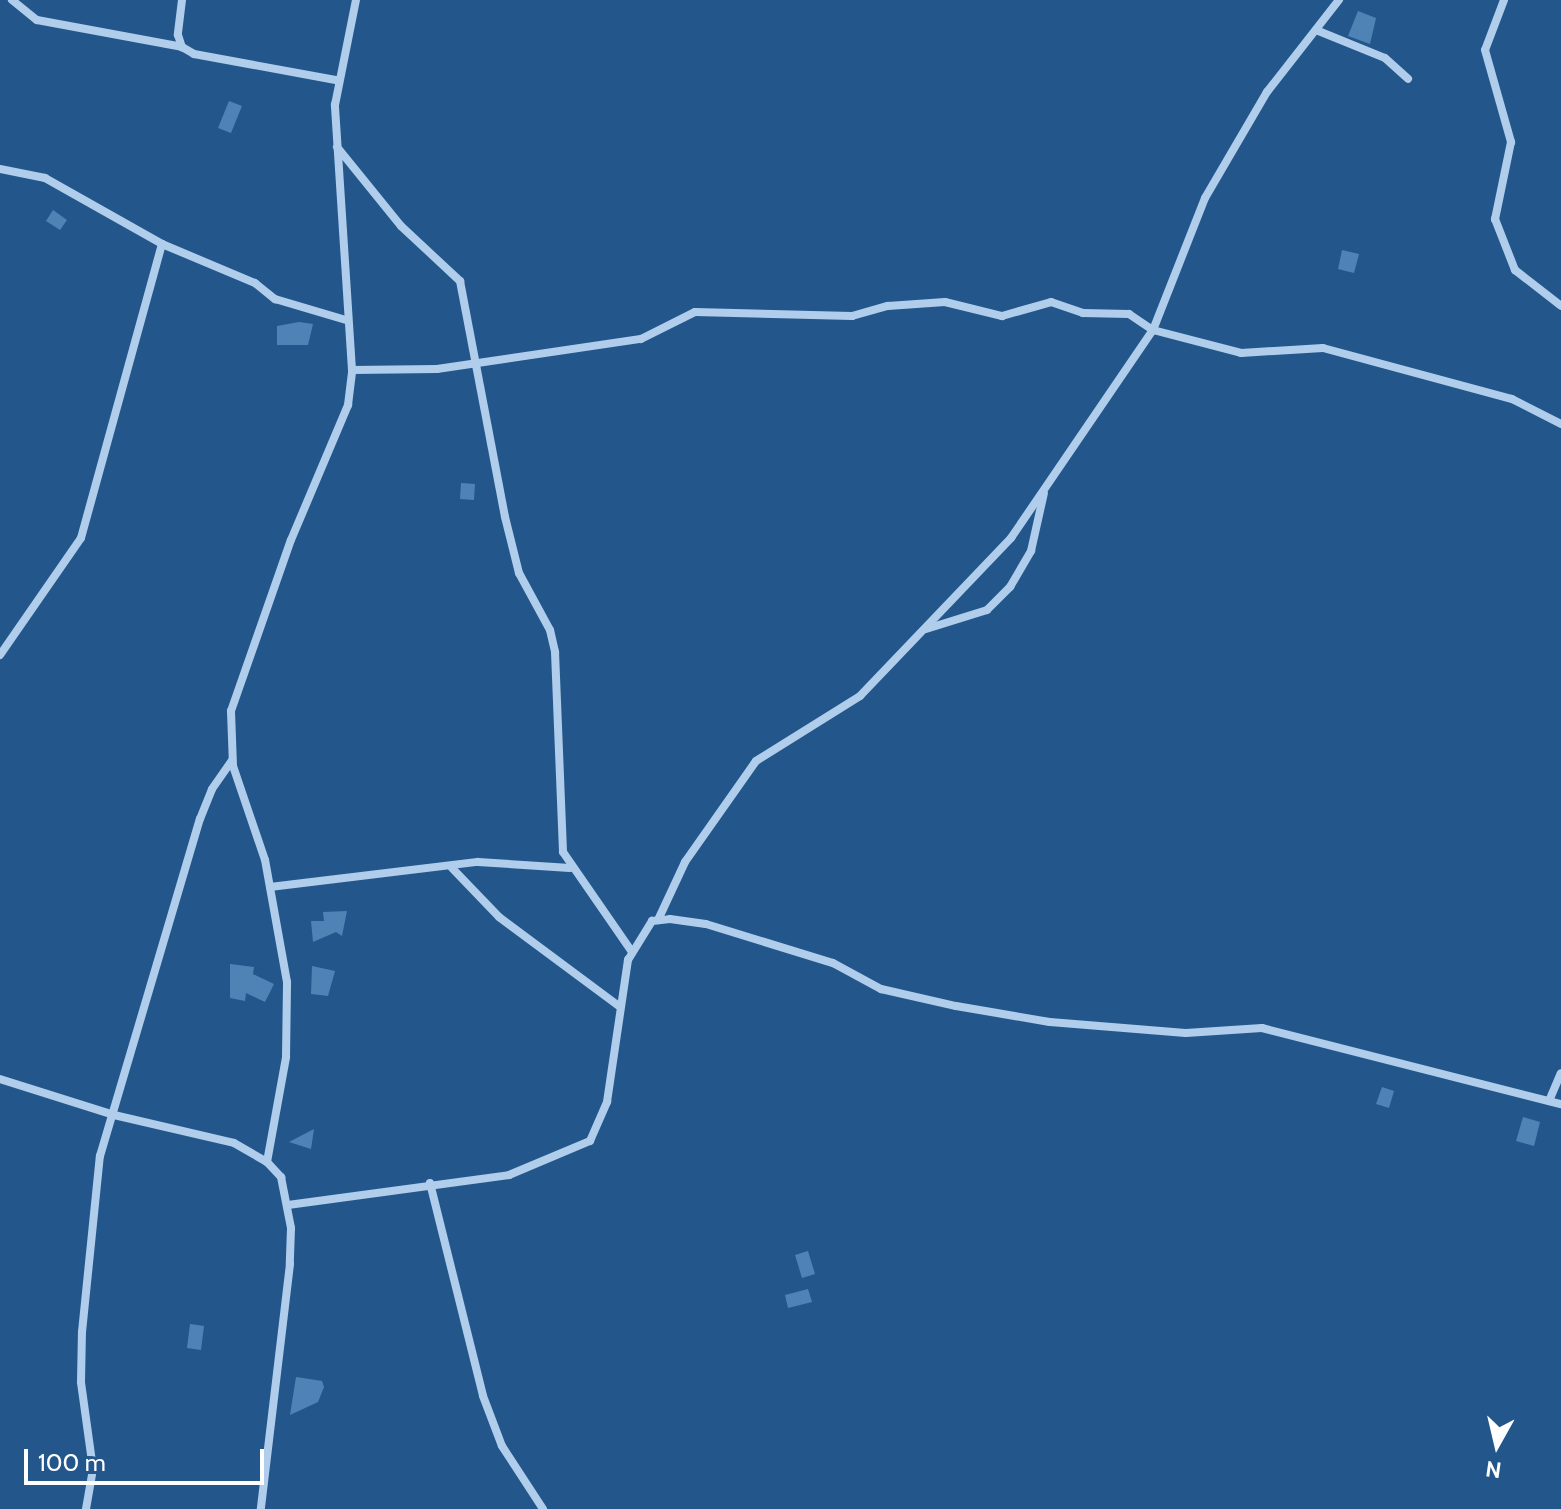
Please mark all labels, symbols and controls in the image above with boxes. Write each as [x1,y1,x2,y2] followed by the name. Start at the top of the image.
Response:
[1457,1405,1537,1485] north arrow
[28,1433,268,1483] scale bar
[38,1448,106,1477] text: 100 m
[1484,1455,1503,1484] text: N

